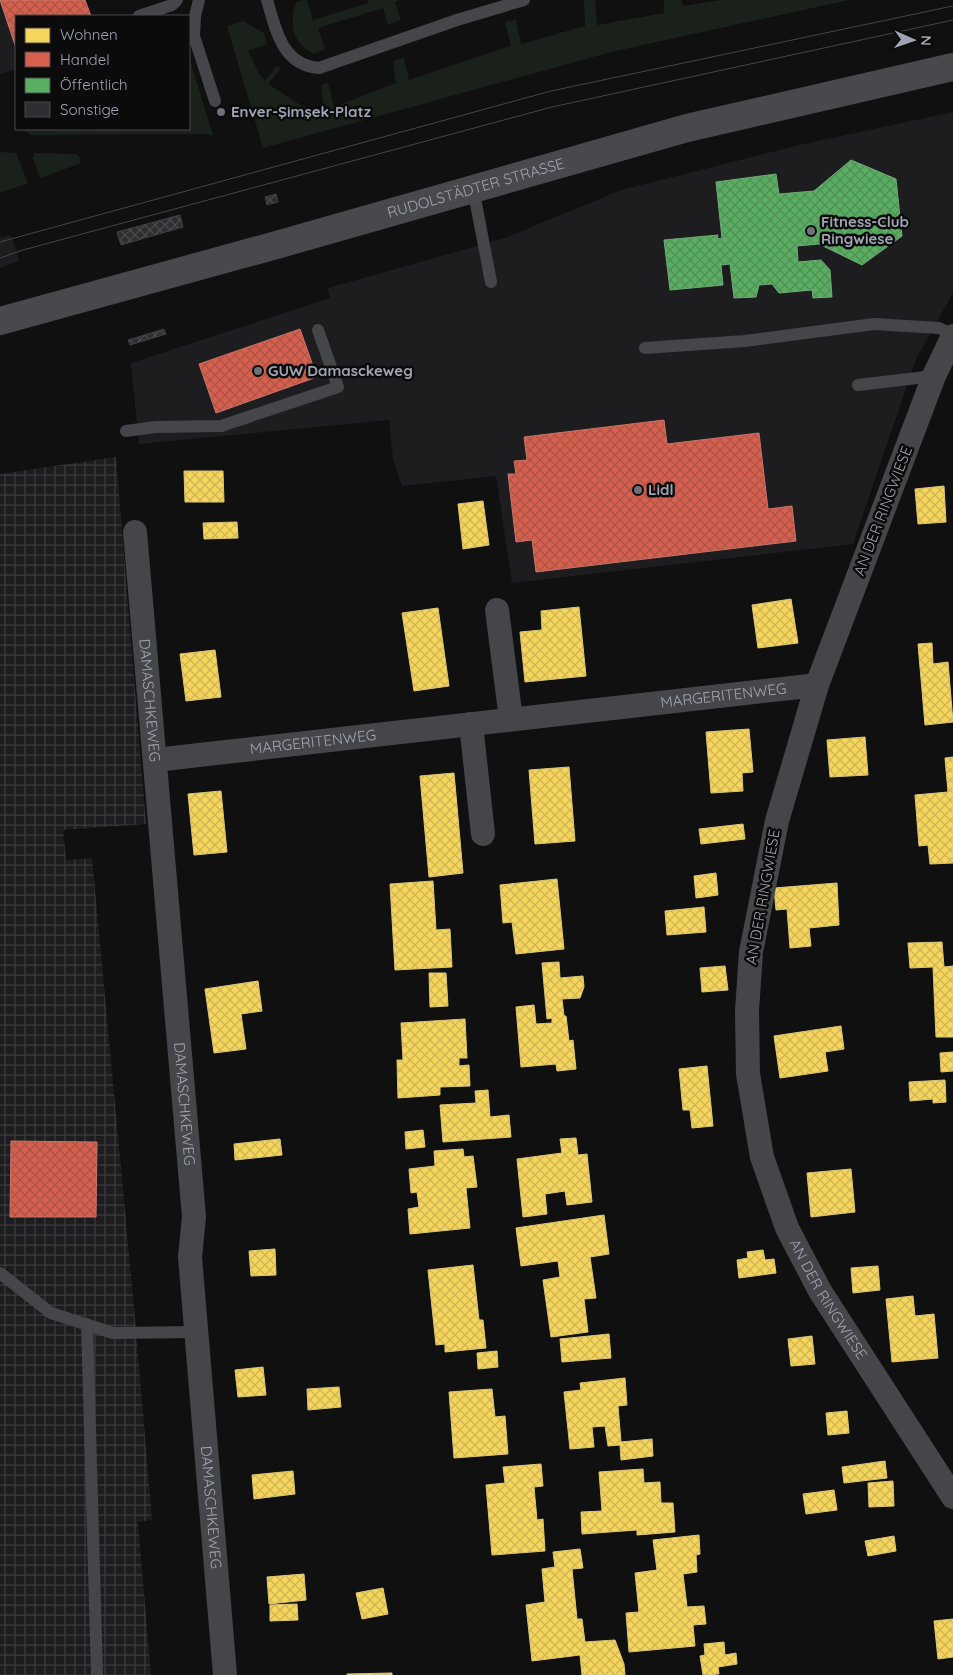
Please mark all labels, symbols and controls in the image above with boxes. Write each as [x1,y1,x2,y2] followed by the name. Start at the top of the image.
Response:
[15,15,190,130] legend
[888,15,938,65] north arrow
[60,25,118,44] text: Wohnen
[917,35,935,46] text: N
[60,50,110,69] text: Handel
[60,75,127,94] text: Öffentlich
[60,100,119,119] text: Sonstige
[231,102,371,121] place label: Enver-Şimşek-Platz
[215,106,227,118] marker: Enver-Şimşek-Platz
[385,153,566,222] street label: RUDOLSTÄDTER STRASSE
[821,212,909,248] place label: Fitness-Club Ringwiese
[805,225,817,237] marker: Fitness-Club Ringwiese
[268,361,413,380] place label: GUW Damasckeweg
[252,365,264,377] marker: GUW Damasckeweg
[849,444,916,578] street label: AN DER RINGWIESE
[648,480,673,499] place label: Lidl
[632,484,644,496] marker: Lidl
[135,638,165,763] street label: DAMASCHKEWEG
[659,679,787,712] street label: MARGERITENWEG
[249,725,377,758] street label: MARGERITENWEG
[741,828,784,966] street label: AN DER RINGWIESE
[170,1041,200,1166] street label: DAMASCHKEWEG
[785,1236,872,1363] street label: AN DER RINGWIESE
[197,1445,226,1570] street label: DAMASCHKEWEG

